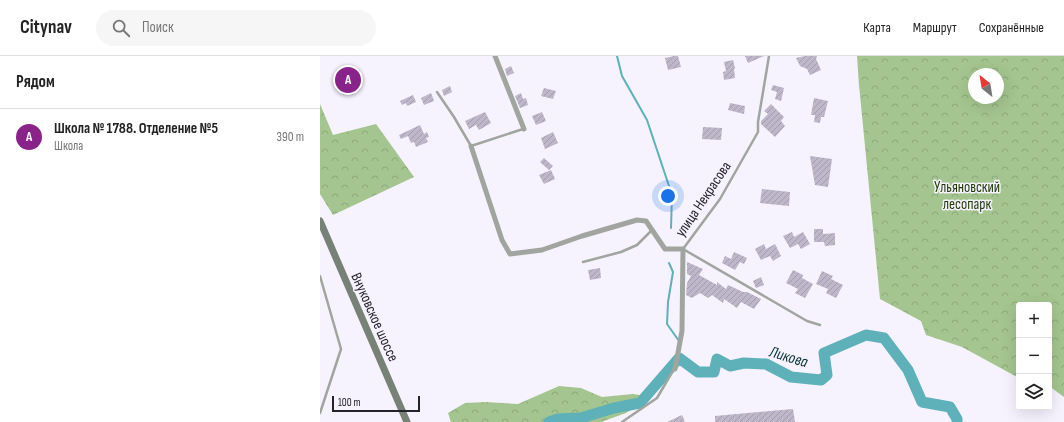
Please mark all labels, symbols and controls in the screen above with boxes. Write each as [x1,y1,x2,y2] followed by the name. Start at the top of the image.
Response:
[96,10,376,46] search box
[20,16,72,39] text: Citynav
[110,17,132,39] icon: search
[142,18,174,37] text: Поиск
[863,19,891,36] text: Карта
[913,19,957,36] text: Маршрут
[979,19,1044,36] text: Сохранённые
[335,65,361,95] pin: A
[968,68,1004,104] north arrow
[16,72,55,92] text: Рядом
[54,119,218,138] text: Школа № 1788. Отделение №5
[26,129,32,145] text: A
[277,129,304,145] text: 390 m
[54,138,83,154] text: Школа
[671,158,736,241] street label: улица Некрасова
[934,178,1000,214] park label: Ульяновский лесопарк
[658,186,678,206] your location
[346,270,403,365] street label: Внуковское шоссе
[1016,302,1052,410] map controls
[1016,302,1052,338] button: +
[1016,338,1052,374] button: −
[766,342,811,372] water label: Ликова
[1016,374,1052,410] button: layers
[332,394,420,413] scale bar
[338,396,360,409] text: 100 m

